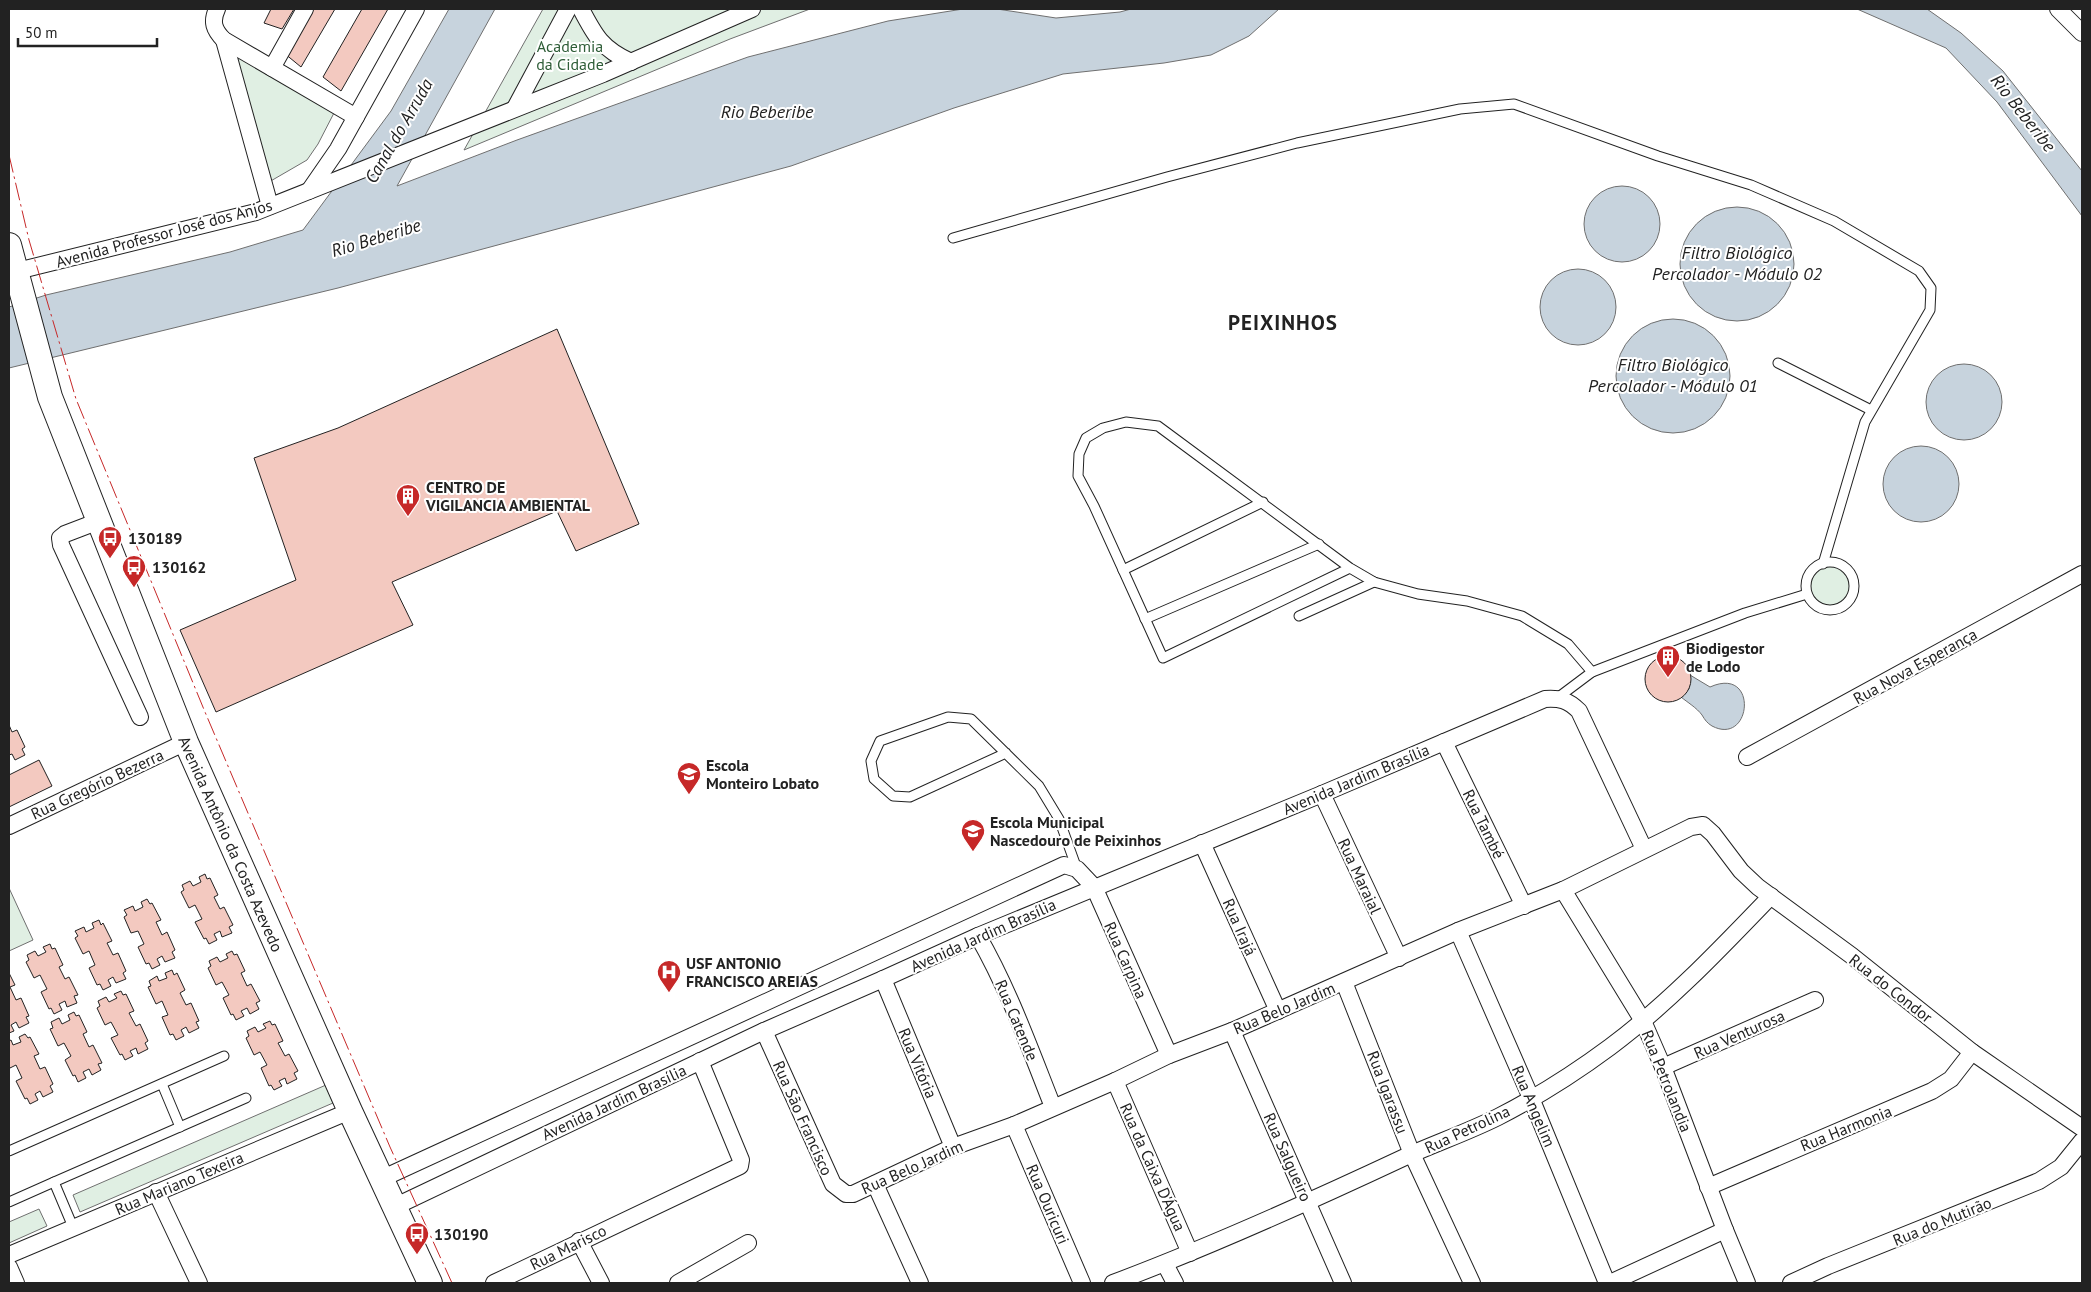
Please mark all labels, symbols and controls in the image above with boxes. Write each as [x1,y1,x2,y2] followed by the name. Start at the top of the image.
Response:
[18,15,156,47] scale bar
[25,23,58,42] text: 50 m
[536,36,604,74] park label: Academia da Cidade
[1986,69,2061,157] water label: Rio Beberibe
[359,74,438,187] water label: Canal do Arruda
[721,100,814,123] water label: Rio Beberibe
[54,194,275,272] street label: Avenida Professor José dos Anjos
[328,213,424,262] water label: Rio Beberibe
[1652,241,1823,285] water label: Filtro Biológico Percolador - Módulo 02
[1228,309,1338,336] district label: PEIXINHOS
[1588,353,1758,397] water label: Filtro Biológico Percolador - Módulo 01
[425,477,591,515] place label: CENTRO DE VIGILANCIA AMBIENTAL
[395,483,421,517] building icon: CENTRO DE VIGILANCIA AMBIENTAL
[97,525,123,559] bus stop icon: 130189
[128,528,182,548] place label: 130189
[121,554,147,588] bus stop icon: 130162
[152,557,206,577] place label: 130162
[1850,624,1980,708] street label: Rua Nova Esperança
[1686,638,1765,676] place label: Biodigestor de Lodo
[1655,644,1681,678] building icon: Biodigestor de Lodo
[174,733,288,955] street label: Avenida Antônio da Costa Azevedo
[1280,739,1432,819] street label: Avenida Jardim Brasília
[27,744,167,824] street label: Rua Gregório Bezerra
[706,755,820,793] place label: Escola Monteiro Lobato
[676,761,702,795] school or university icon: Escola Monteiro Lobato
[1459,786,1509,862] street label: Rua També
[990,812,1162,850] place label: Escola Municipal Nascedouro de Peixinhos
[960,818,986,852] school or university icon: Escola Municipal Nascedouro de Peixinhos
[1334,835,1386,917] street label: Rua Maraial
[907,894,1059,976] street label: Avenida Jardim Brasília
[1219,895,1261,959] street label: Rua Irajá
[1100,918,1152,1002] street label: Rua Carpina
[1845,949,1937,1027] street label: Rua do Condor
[686,953,818,991] place label: USF ANTONIO FRANCISCO AREIAS
[656,959,682,993] hospital icon: USF ANTONIO FRANCISCO AREIAS
[991,977,1043,1063] street label: Rua Catende
[1230,977,1338,1039] street label: Rua Belo Jardim
[1690,1005,1788,1063] street label: Rua Venturosa
[894,1025,942,1101] street label: Rua Vitória
[1637,1027,1697,1135] street label: Rua Petrolandia
[1363,1048,1413,1136] street label: Rua Igarassu
[769,1057,837,1179] street label: Rua São Francisco
[539,1060,689,1144] street label: Avenida Jardim Brasília
[1508,1062,1560,1150] street label: Rua Angelim
[1116,1100,1190,1234] street label: Rua da Caixa D'Água
[1421,1101,1513,1157] street label: Rua Petrolina
[1797,1101,1895,1155] street label: Rua Harmonia
[1260,1110,1316,1204] street label: Rua Salgueiro
[858,1136,966,1198] street label: Rua Belo Jardim
[112,1147,246,1219] street label: Rua Mariano Texeira
[1022,1161,1074,1247] street label: Rua Ouricuri
[1890,1192,1994,1250] street label: Rua do Mutirão
[526,1220,610,1274] street label: Rua Marisco
[404,1221,430,1255] bus stop icon: 130190
[434,1224,488,1244] place label: 130190

